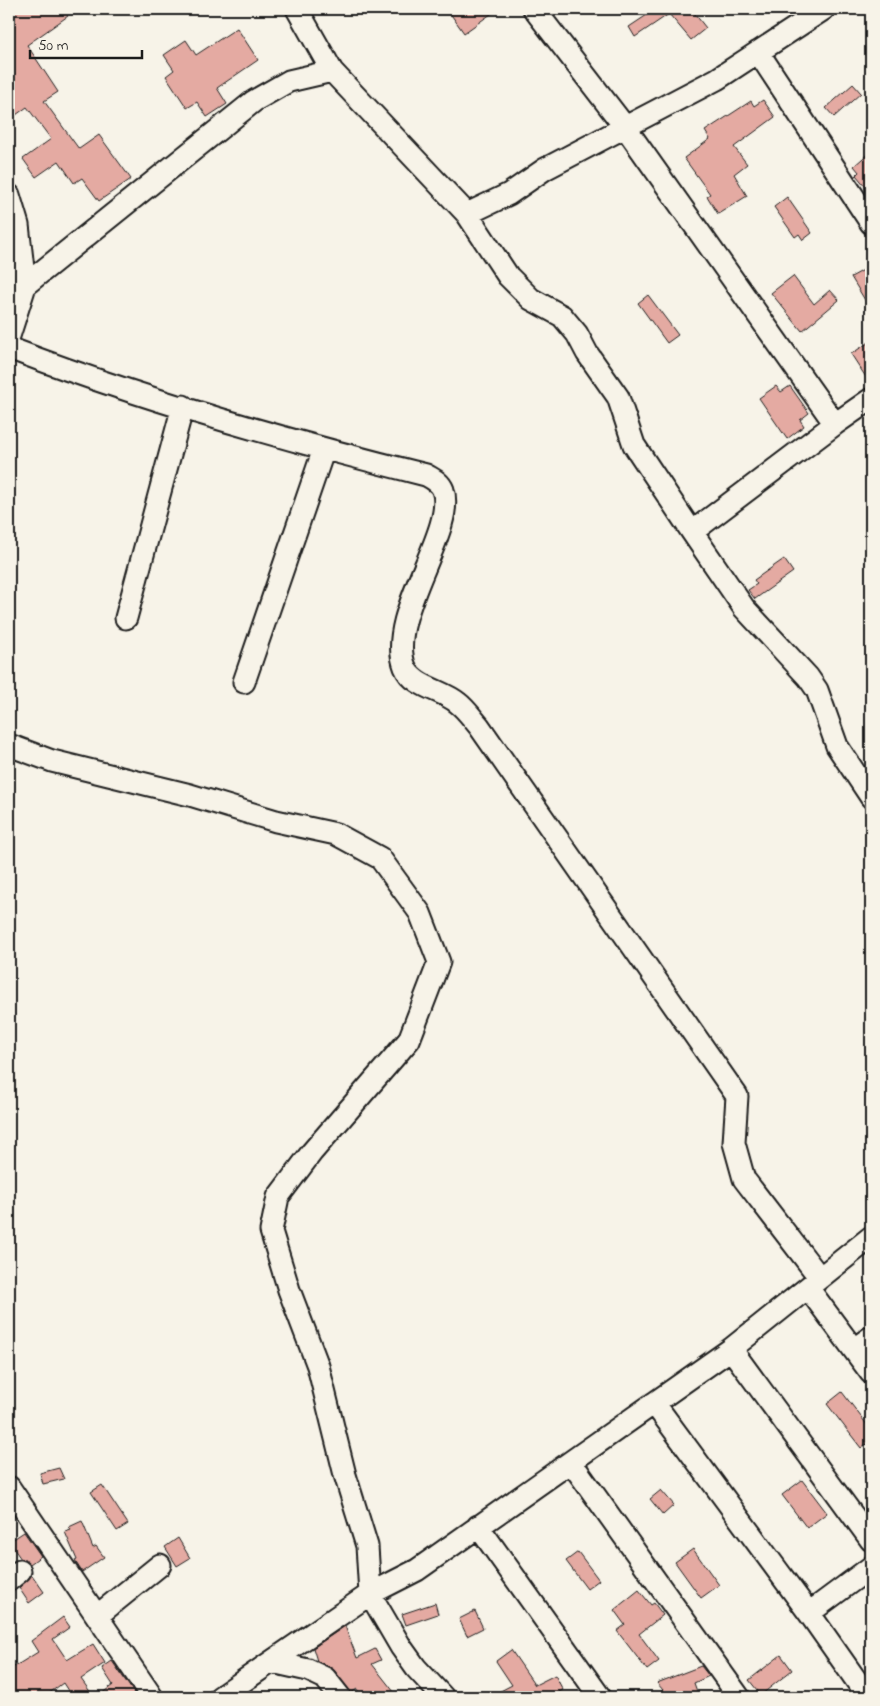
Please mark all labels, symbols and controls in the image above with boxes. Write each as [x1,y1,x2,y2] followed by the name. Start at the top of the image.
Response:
[30,28,142,60] scale bar
[38,35,69,57] text: 50 m

